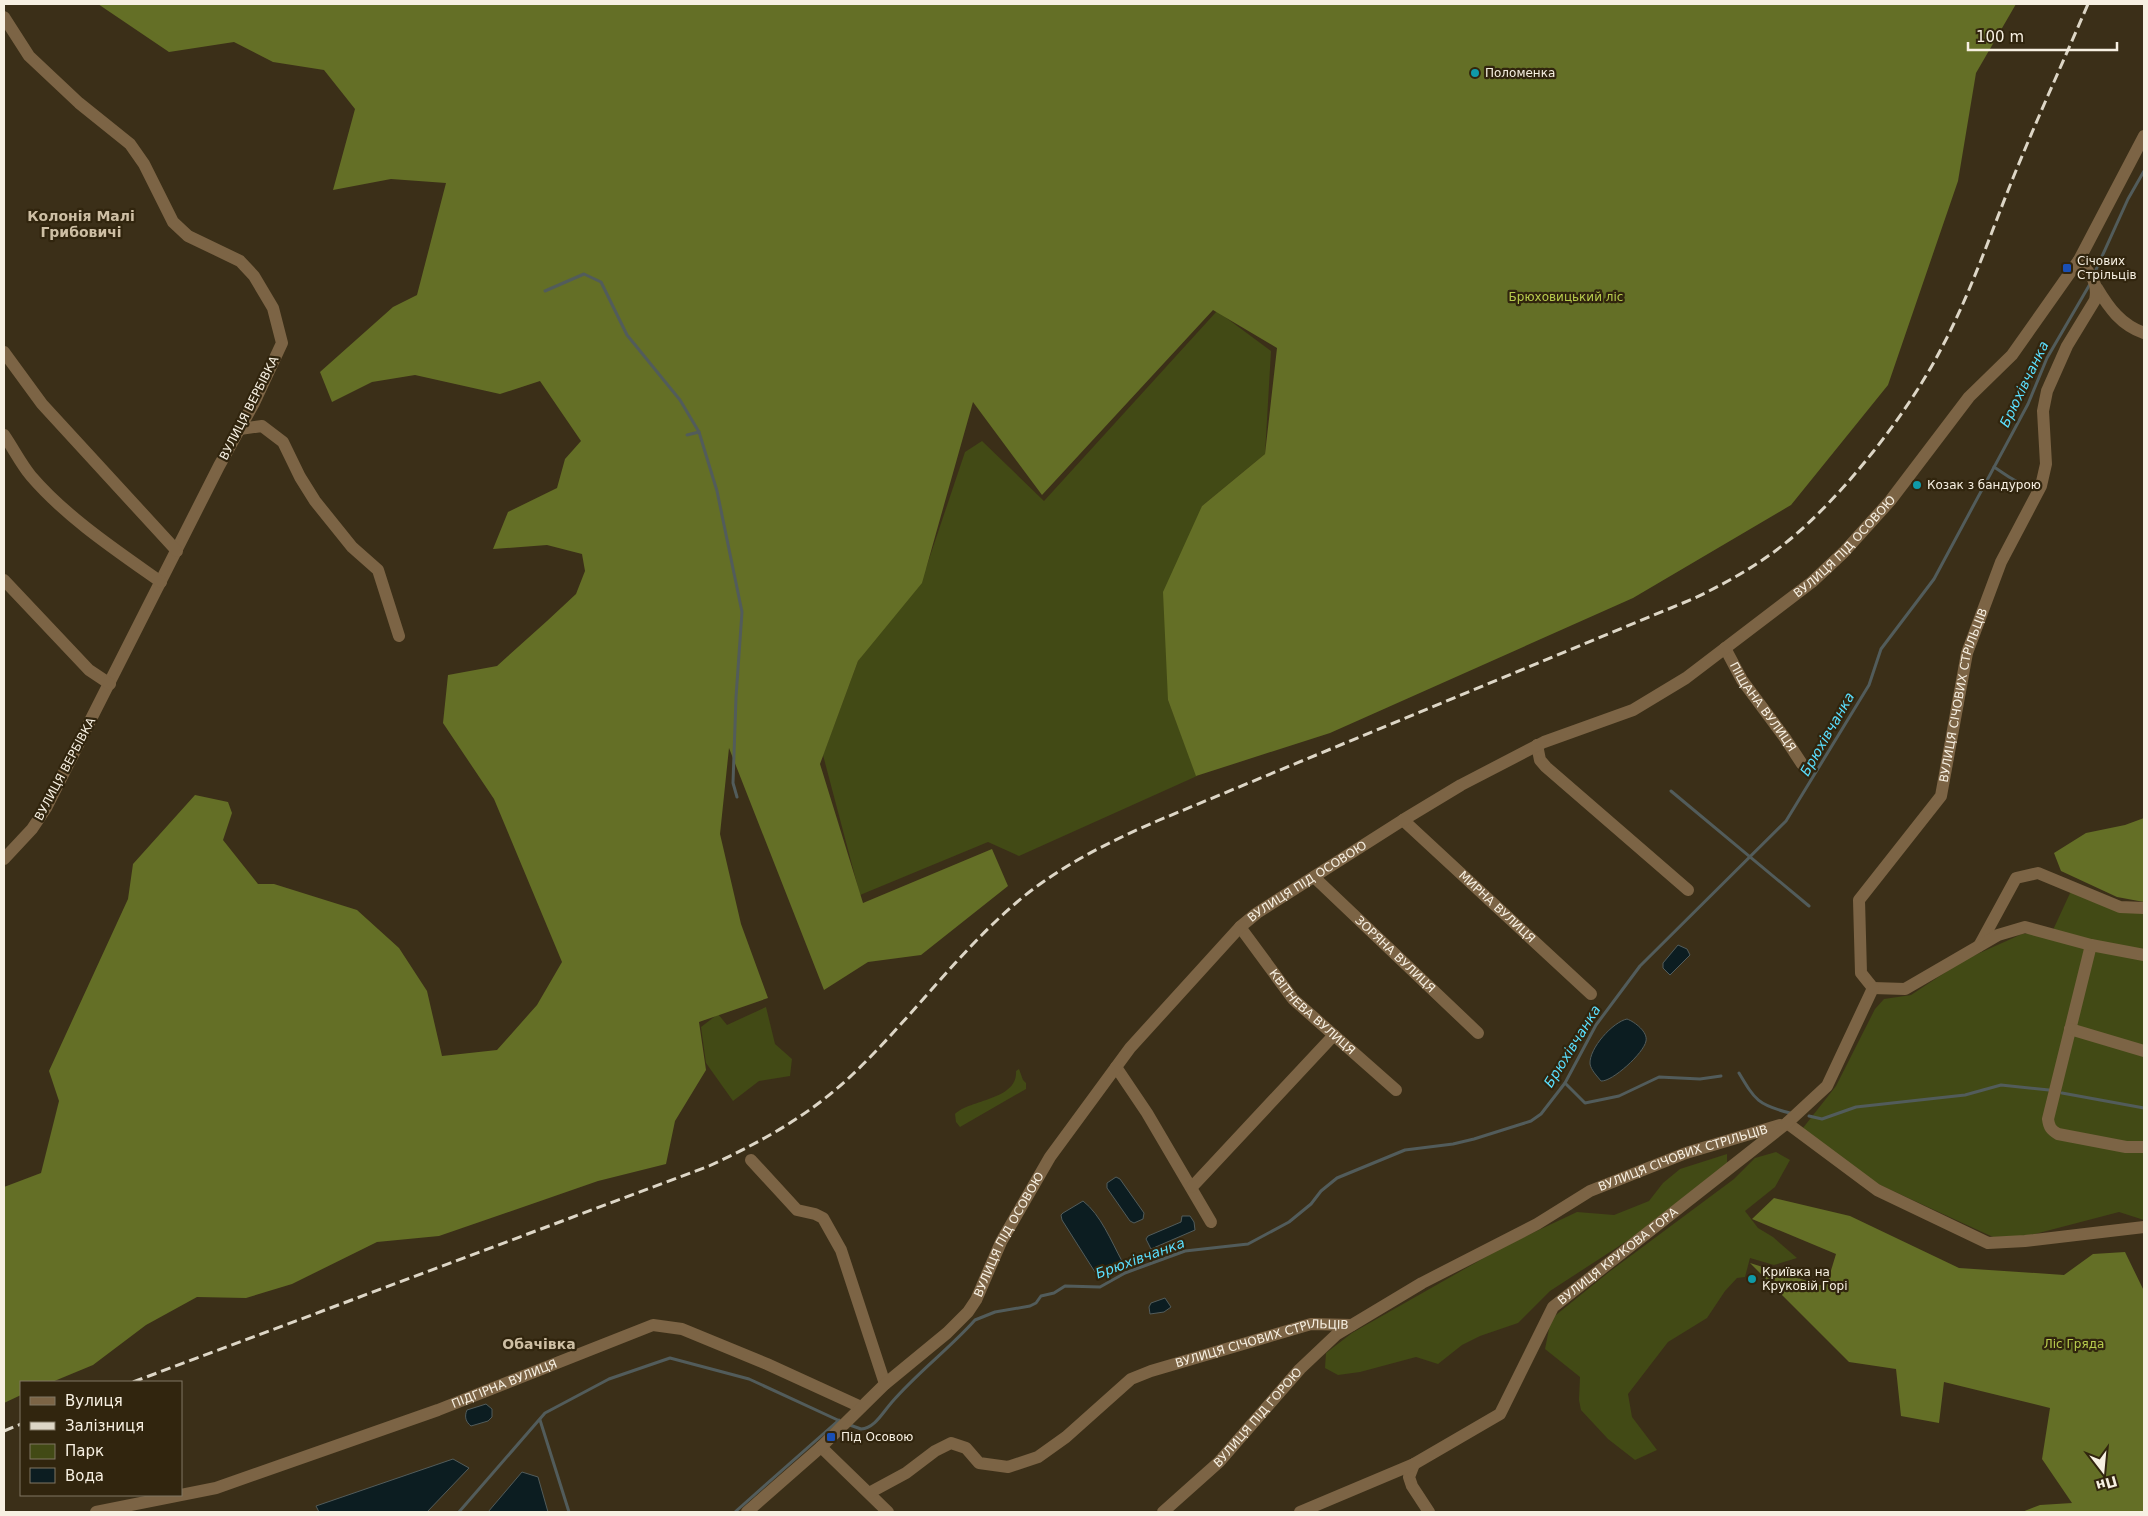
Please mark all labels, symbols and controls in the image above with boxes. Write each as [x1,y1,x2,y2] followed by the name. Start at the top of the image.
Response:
[1968,20,2117,52] scale bar
[1976,28,2024,46] text: 100 m
[1485,66,1555,80] place label: Поломенка
[1469,67,1481,79] marker: Поломенка
[27,208,135,240] district label: Колонія Малі Грибовичі
[2077,254,2137,282] place label: Січових Стрільців
[2061,262,2073,274] marker: Січових Стрільців
[1509,290,1623,304] park label: Брюховицький ліс
[1996,338,2052,430] water label: Брюхівчанка
[217,353,282,462] street label: ВУЛИЦЯ ВЕРБІВКА
[1927,478,2041,492] place label: Козак з бандурою
[1911,479,1923,491] marker: Козак з бандурою
[1791,493,1899,601] street label: ВУЛИЦЯ ПІД ОСОВОЮ
[1937,606,1990,784] street label: ВУЛИЦЯ СІЧОВИХ СТРІЛЬЦІВ
[1727,660,1799,754] street label: ПІЩАНА ВУЛИЦЯ
[1797,689,1857,779] water label: Брюхівчанка
[32,714,98,823] street label: ВУЛИЦЯ ВЕРБІВКА
[1245,838,1369,925] street label: ВУЛИЦЯ ПІД ОСОВОЮ
[1456,868,1538,946] street label: МИРНА ВУЛИЦЯ
[1352,913,1438,995] street label: ЗОРЯНА ВУЛИЦЯ
[1266,966,1358,1058] street label: КВІТНЕВА ВУЛИЦЯ
[1540,1002,1604,1090] water label: Брюхівчанка
[1596,1122,1770,1194] street label: ВУЛИЦЯ СІЧОВИХ СТРІЛЬЦІВ
[971,1170,1047,1299] street label: ВУЛИЦЯ ПІД ОСОВОЮ
[1555,1204,1681,1308] street label: ВУЛИЦЯ КРУКОВА ГОРА
[1093,1234,1187,1282] water label: Брюхівчанка
[1762,1265,1847,1293] place label: Криївка на Круковій Горі
[1746,1273,1758,1285] marker: Криївка на Круковій Горі
[1174,1317,1349,1371] street label: ВУЛИЦЯ СІЧОВИХ СТРІЛЬЦІВ
[502,1336,576,1352] district label: Обачівка
[2044,1337,2104,1351] park label: Ліс Гряда
[449,1357,559,1411] street label: ПІДГІРНА ВУЛИЦЯ
[1211,1365,1305,1470] street label: ВУЛИЦЯ ПІД ГОРОЮ
[20,1381,182,1496] legend
[65,1392,123,1410] text: Вулиця
[65,1417,144,1435] text: Залізниця
[841,1430,913,1444] place label: Під Осовою
[825,1431,837,1443] marker: Під Осовою
[65,1442,104,1460] text: Парк
[2078,1446,2128,1496] north arrow
[65,1467,104,1485] text: Вода
[2094,1473,2119,1494] text: Пн

